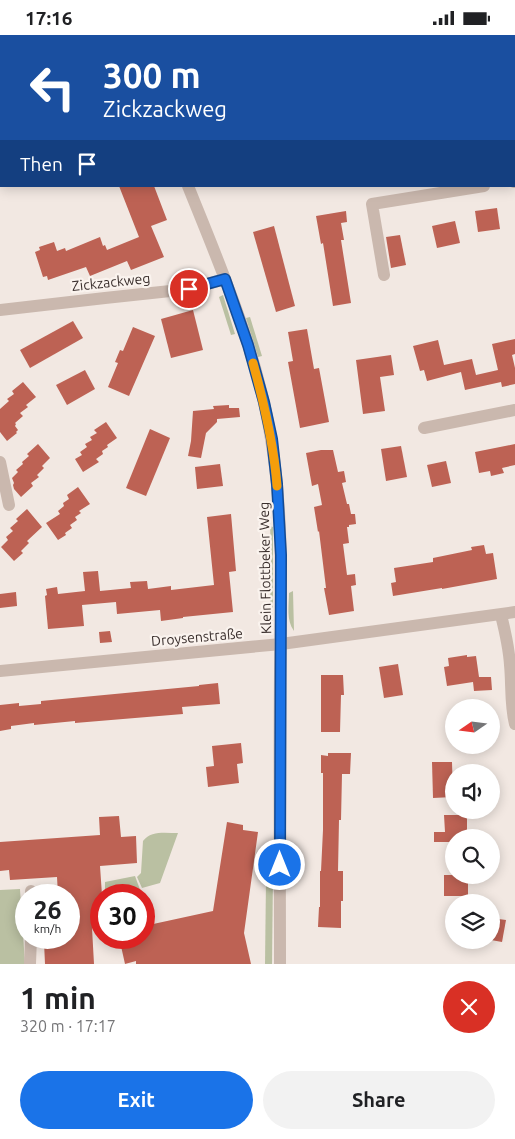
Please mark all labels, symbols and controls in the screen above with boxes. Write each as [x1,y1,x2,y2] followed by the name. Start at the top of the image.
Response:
[25,7,73,29] text: 17:16
[20,55,85,120] icon: left
[103,55,201,95] text: 300 m
[103,96,227,121] text: Zickzackweg
[73,150,101,178] icon: arrive
[20,153,63,175] text: Then
[168,268,210,310] pin
[71,270,151,294] street label: Zickzackweg
[175,275,203,303] icon: arrive
[256,502,274,634] street label: Klein Flottbeker Weg
[150,625,244,649] street label: Droysenstraße
[445,699,500,754] north arrow
[445,699,500,949] map controls
[445,764,500,819] button: sound
[445,829,500,884] button: search
[253,838,305,890] position arrow
[90,884,155,949] speed limit sign: 30
[445,894,500,949] button: layers
[33,896,62,924] text: 26
[34,922,61,935] text: km/h
[20,981,96,1015] text: 1 min
[443,981,495,1033] button: close
[20,1017,116,1035] text: 320 m · 17:17
[20,1071,253,1129] button: Exit
[263,1071,495,1129] button: Share

